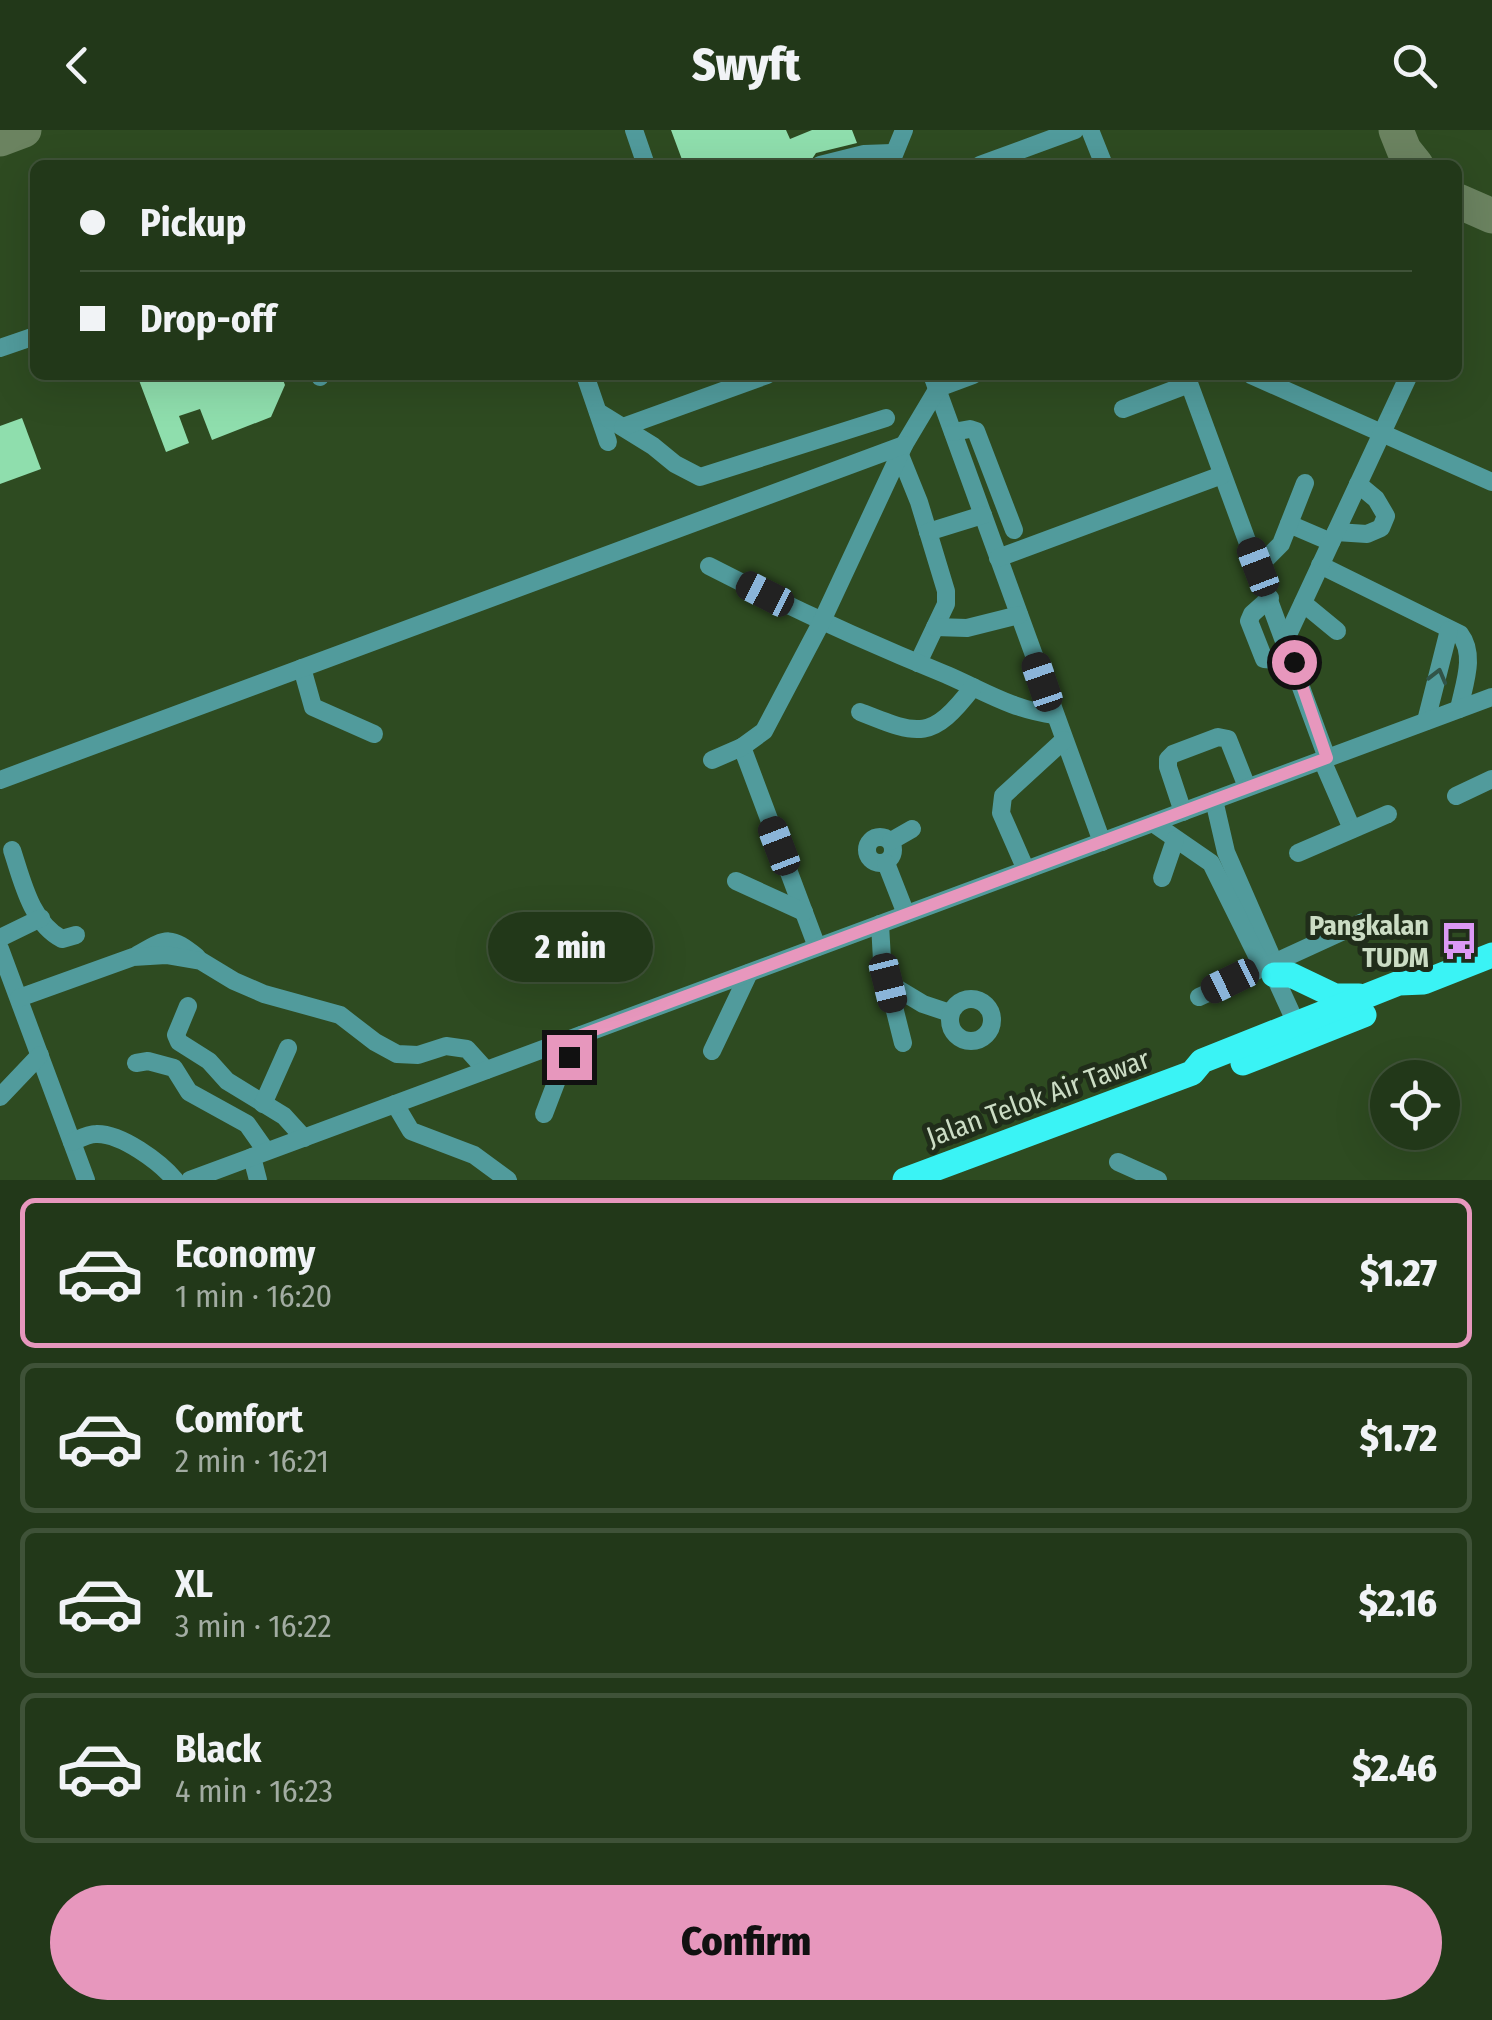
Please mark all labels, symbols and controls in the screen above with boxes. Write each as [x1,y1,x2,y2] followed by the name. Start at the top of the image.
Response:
[50,38,105,93] icon: back
[692,38,800,92] text: Swyft
[1387,38,1442,93] icon: search
[140,200,246,246] text: Pickup
[140,296,276,342] text: Drop-off
[1233,534,1283,600] car
[731,567,799,621] car
[1272,640,1317,685] route start
[1018,649,1066,715] car
[1427,668,1448,685] one-way arrow
[754,813,804,879] car
[1309,909,1429,974] place label: Pangkalan TUDM
[486,912,652,982] callout: 2 min
[1438,920,1480,962] bus stop icon: Pangkalan TUDM
[535,928,606,966] text: 2 min
[866,950,910,1016] car
[1196,954,1264,1008] car
[547,1035,592,1080] route end
[922,1042,1154,1154] street label: Jalan Telok Air Tawar
[1370,1060,1460,1150] map controls
[1370,1060,1460,1150] button: locate
[55,1228,145,1318] icon: car
[175,1231,315,1277] text: Economy
[1360,1250,1437,1296] text: $1.27
[175,1277,332,1315] text: 1 min · 16:20
[55,1393,145,1483] icon: car
[175,1396,303,1442] text: Comfort
[1360,1415,1437,1461] text: $1.72
[175,1442,329,1480] text: 2 min · 16:21
[55,1558,145,1648] icon: car
[175,1561,213,1607] text: XL
[1359,1580,1437,1626] text: $2.16
[175,1607,332,1645] text: 3 min · 16:22
[55,1723,145,1813] icon: car
[175,1726,261,1772] text: Black
[1352,1745,1437,1791] text: $2.46
[175,1772,333,1810] text: 4 min · 16:23
[50,1885,1442,2000] button: Confirm

